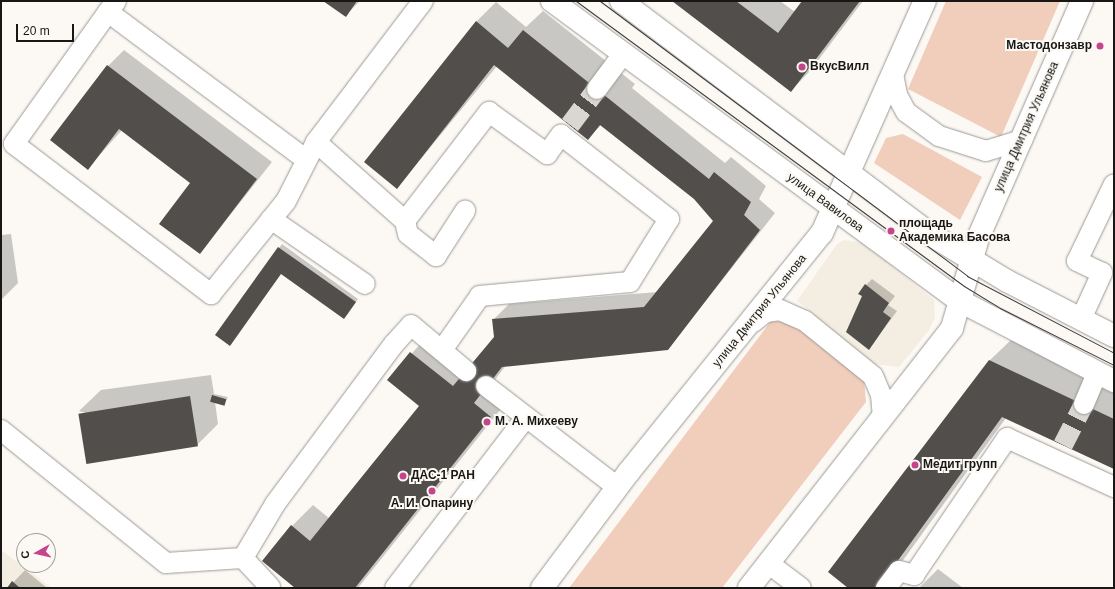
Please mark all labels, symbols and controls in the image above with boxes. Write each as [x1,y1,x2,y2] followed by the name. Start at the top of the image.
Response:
[18,16,76,42] scale bar
[23,24,50,38] text: 20 m
[1006,39,1092,53] place label: Мастодонзавр
[1095,41,1105,51] marker: Мастодонзавр
[810,60,869,74] place label: ВкусВилл
[992,60,1062,194] street label: улица Дмитрия Ульянова
[797,62,807,72] marker: ВкусВилл
[784,170,866,236] street label: улица Вавилова
[899,217,1010,245] place label: площадь Академика Басова
[886,226,896,236] marker: площадь Академика Басова
[710,252,810,370] street label: улица Дмитрия Ульянова
[495,415,578,429] place label: М. А. Михееву
[482,417,492,427] marker: М. А. Михееву
[923,458,997,472] place label: Медит групп
[910,460,920,470] marker: Медит групп
[411,469,475,483] place label: ДАС-1 РАН
[398,471,408,481] marker: ДАС-1 РАН
[427,486,437,496] marker: А. И. Опарину
[391,497,473,511] place label: А. И. Опарину
[16,533,56,573] north arrow
[19,550,32,559] text: С

